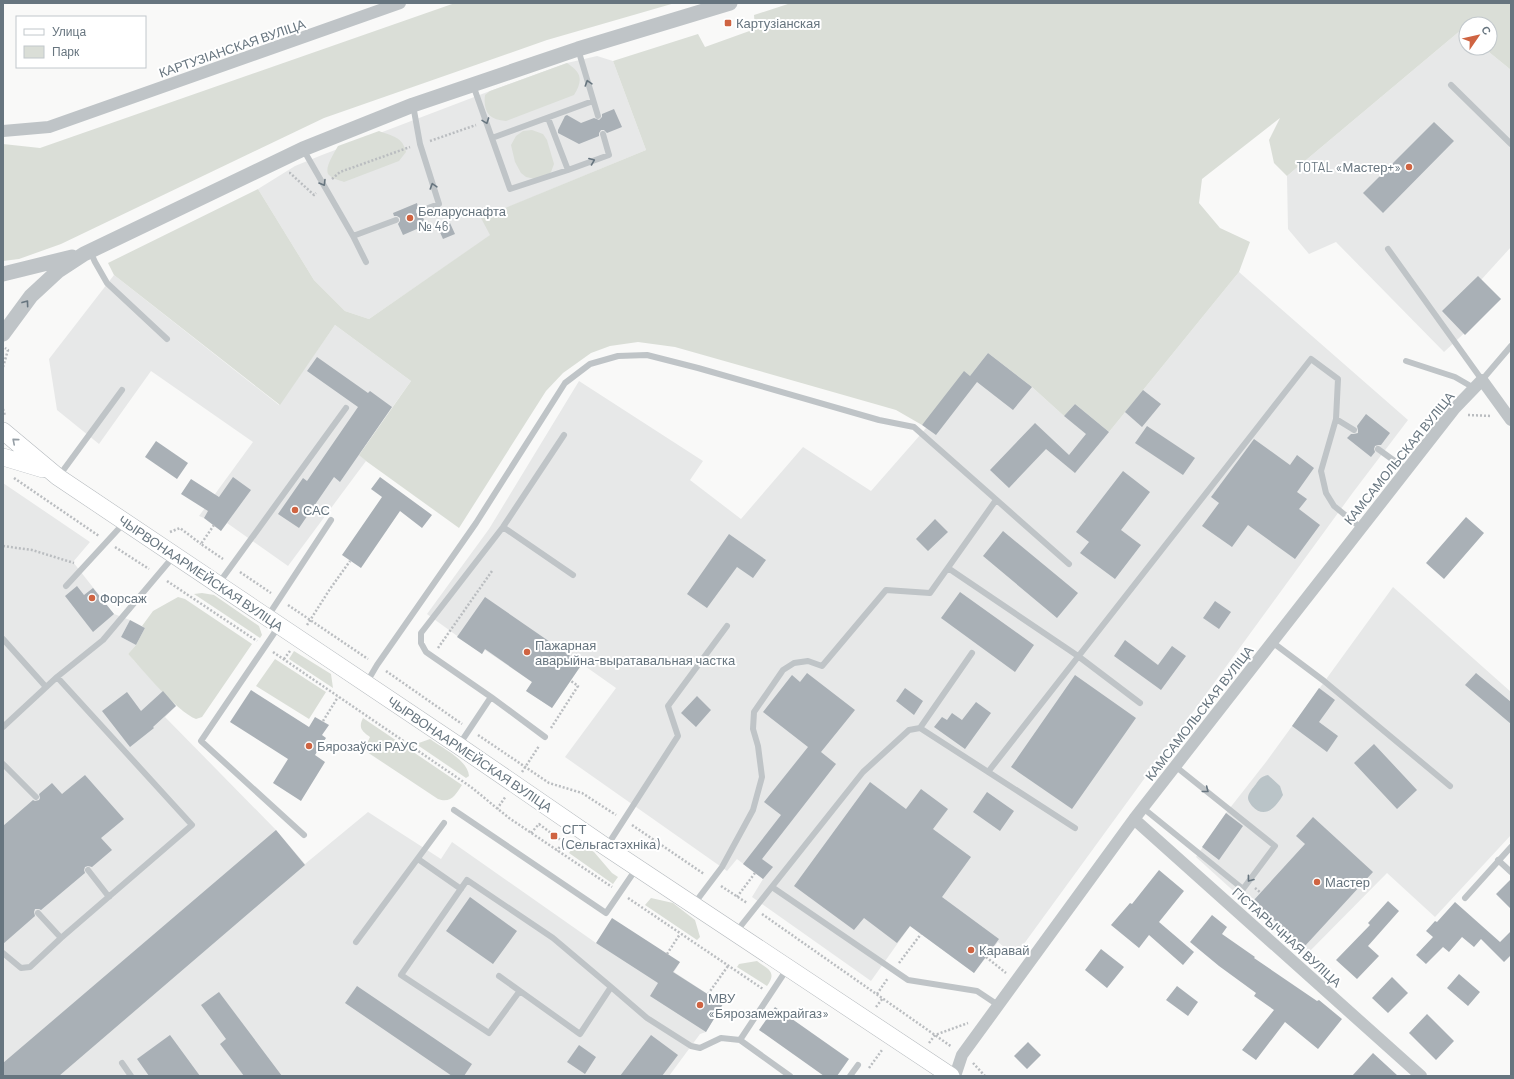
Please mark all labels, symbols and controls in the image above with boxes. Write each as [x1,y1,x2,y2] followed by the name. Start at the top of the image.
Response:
[157,15,308,81] street label: КАРТУЗІАНСКАЯ ВУЛІЦА
[736,15,820,31] place label: Картузіанская
[16,16,146,68] legend
[1458,16,1498,56] north arrow
[723,18,733,28] marker: Картузіанская
[1479,23,1494,37] text: С
[52,24,86,39] text: Улица
[52,44,80,59] text: Парк
[584,79,593,86] one-way arrow
[482,118,490,125] one-way arrow
[588,158,595,166] one-way arrow
[1296,159,1401,175] place label: TOTAL «Мастер+»
[1404,162,1414,172] marker: TOTAL «Мастер+»
[318,179,325,186] one-way arrow
[429,182,438,189] one-way arrow
[418,203,507,234] place label: Беларуснафта № 46
[405,213,415,223] marker: Беларуснафта № 46
[21,300,29,307] one-way arrow
[1340,388,1458,528] street label: КАМСАМОЛЬСКАЯ ВУЛІЦА
[13,439,20,446] one-way arrow
[303,502,330,518] place label: САС
[290,505,300,515] marker: САС
[116,512,287,634] street label: ЧЫРВОНААРМЕЙСКАЯ ВУЛІЦА
[100,590,147,606] place label: Форсаж
[87,593,97,603] marker: Форсаж
[535,637,736,668] place label: Пажарная аварыйна-выратавальная частка
[1141,642,1257,784] street label: КАМСАМОЛЬСКАЯ ВУЛІЦА
[522,647,532,657] marker: Пажарная аварыйна-выратавальная частка
[385,693,556,815] street label: ЧЫРВОНААРМЕЙСКАЯ ВУЛІЦА
[317,738,418,754] place label: Бярозаўскі РАУС
[304,741,314,751] marker: Бярозаўскі РАУС
[1201,785,1208,792] one-way arrow
[561,821,660,852] place label: СГТ (Сельгастэхніка)
[549,831,559,841] marker: СГТ (Сельгастэхніка)
[1325,874,1370,890] place label: Мастер
[1247,875,1255,882] one-way arrow
[1312,877,1322,887] marker: Мастер
[1229,884,1345,990] street label: ГІСТАРЫЧНАЯ ВУЛІЦА
[979,942,1030,958] place label: Каравай
[966,945,976,955] marker: Каравай
[708,990,829,1021] place label: МВУ «Бярозамежрайгаз»
[695,1000,705,1010] marker: МВУ «Бярозамежрайгаз»

